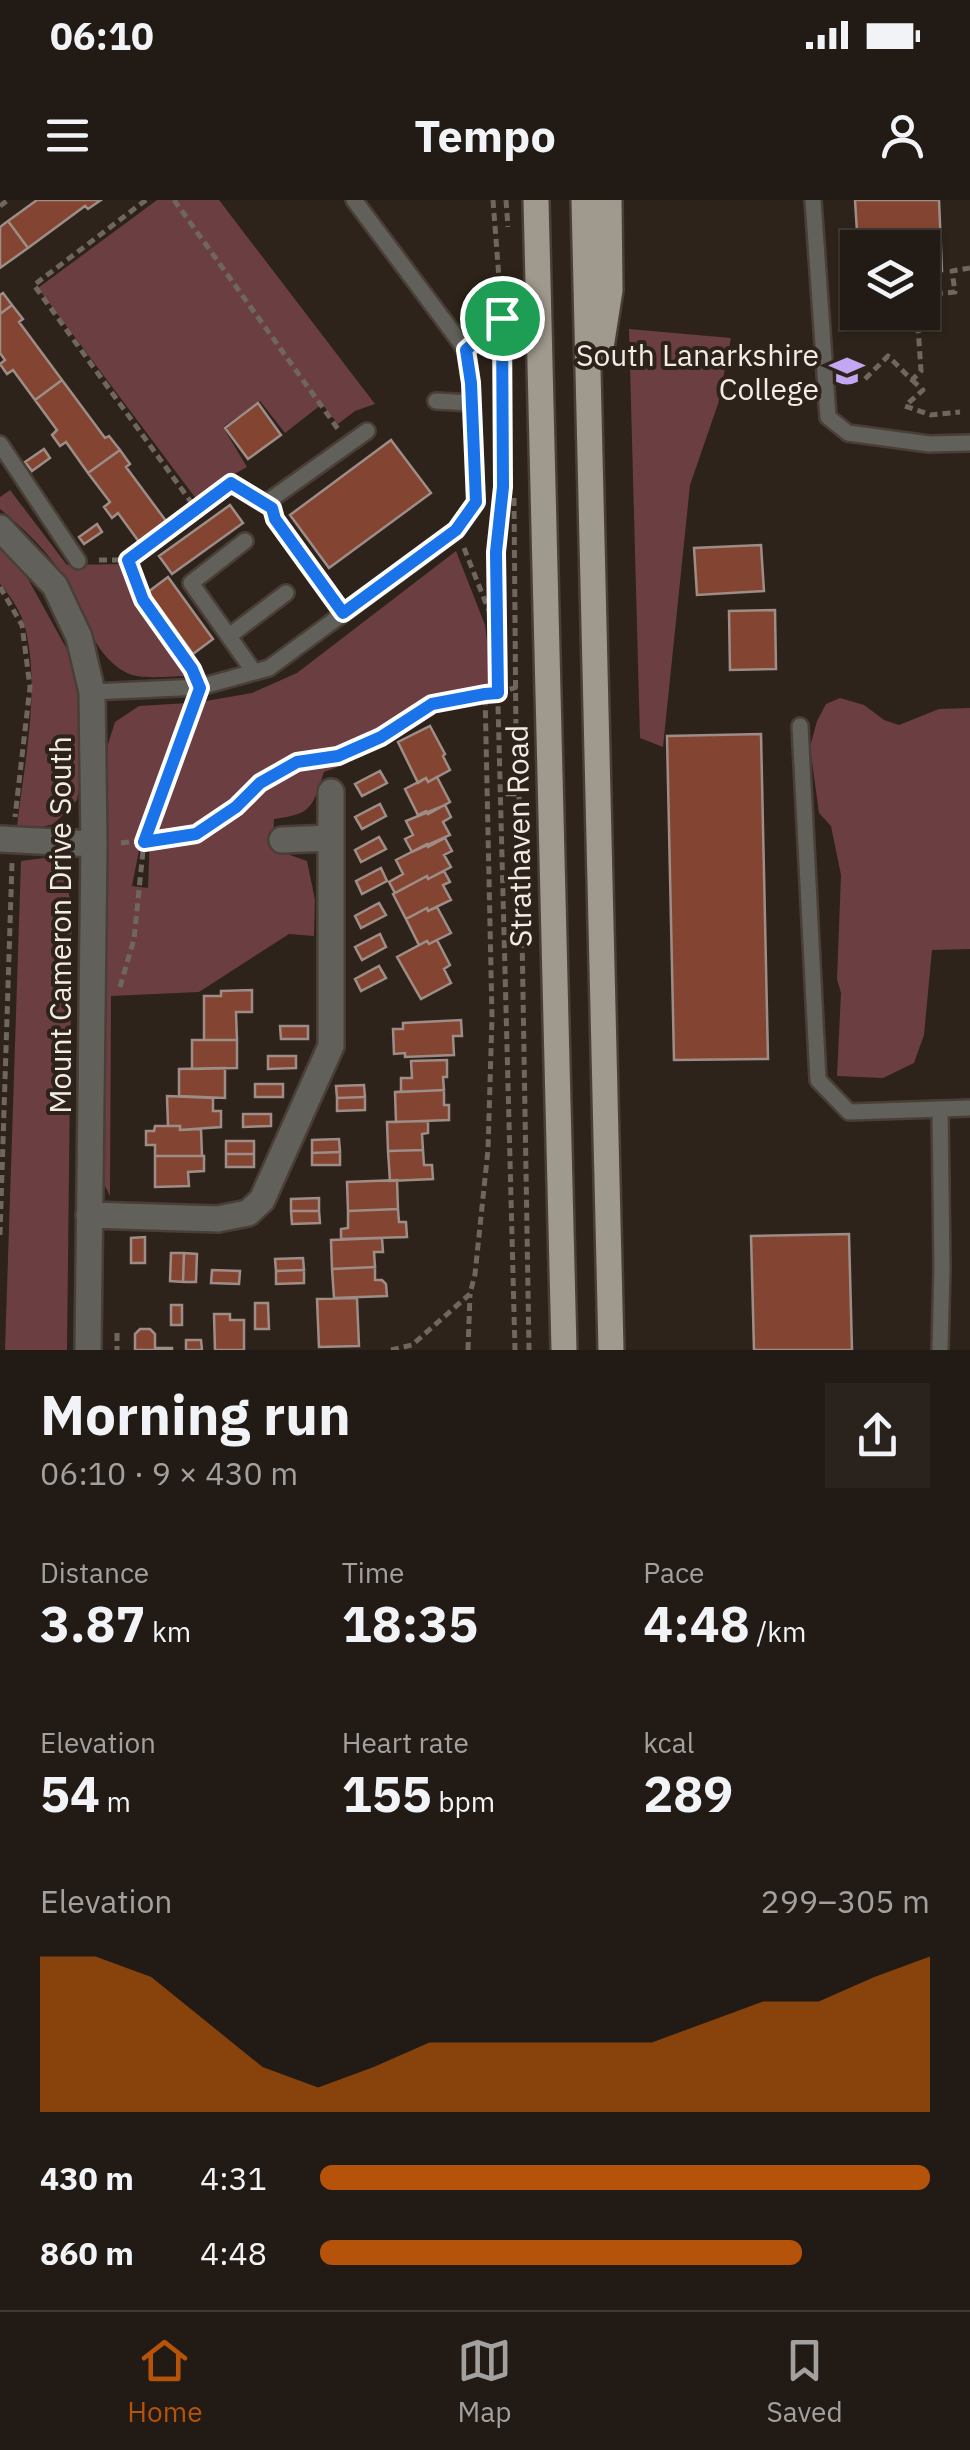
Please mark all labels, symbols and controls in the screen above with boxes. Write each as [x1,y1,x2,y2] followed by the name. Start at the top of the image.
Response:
[50,11,154,60] text: 06:10
[414,106,556,164] text: Tempo
[40,108,95,163] icon: menu
[875,108,930,163] icon: person
[840,230,940,330] map controls
[840,230,940,330] button: layers
[460,276,545,361] pin
[475,291,530,346] icon: arrive
[576,335,819,408] place label: South Lanarkshire College
[828,352,866,390] school or university icon: South Lanarkshire College
[497,725,539,947] street label: Strathaven Road
[40,736,79,1114] street label: Mount Cameron Drive South
[40,1379,351,1450] text: Morning run
[825,1383,930,1488] button: share
[40,1452,298,1494] text: 06:10 · 9 × 430 m
[40,1554,149,1591] text: Distance
[342,1554,405,1591] text: Time
[643,1554,704,1591] text: Pace
[40,1591,146,1656] text: 3.87
[342,1591,478,1656] text: 18:35
[643,1591,750,1656] text: 4:48
[146,1613,191,1650] text: km
[750,1613,806,1650] text: /km
[40,1724,156,1761] text: Elevation
[342,1724,469,1761] text: Heart rate
[643,1724,694,1761] text: kcal
[40,1761,100,1826] text: 54
[342,1761,432,1826] text: 155
[643,1761,733,1826] text: 289
[100,1783,131,1820] text: m
[432,1783,495,1820] text: bpm
[40,1880,173,1922] text: Elevation
[760,1880,930,1922] text: 299–305 m
[40,2157,134,2199] text: 430 m
[200,2157,267,2199] text: 4:31
[40,2232,134,2274] text: 860 m
[200,2232,267,2274] text: 4:48
[127,2333,203,2430] tab: Home
[457,2333,512,2430] tab: Map
[767,2333,843,2430] tab: Saved

